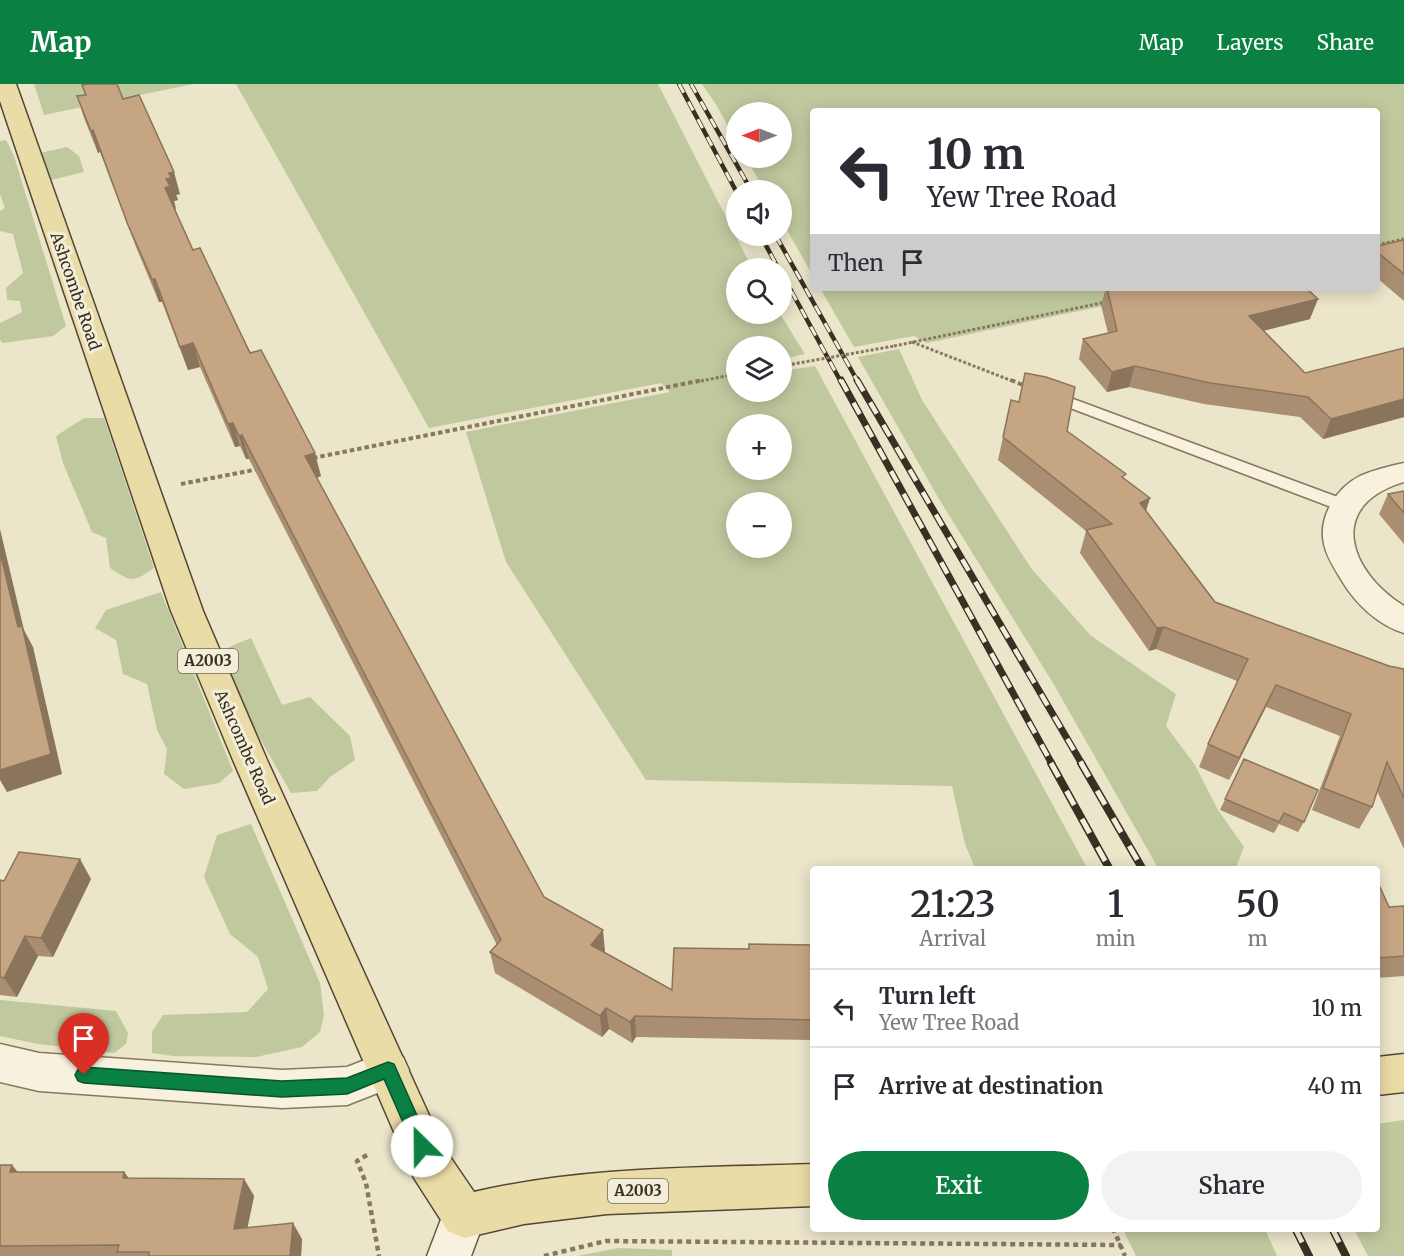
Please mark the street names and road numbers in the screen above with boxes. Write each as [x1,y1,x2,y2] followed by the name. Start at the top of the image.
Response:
[46,228,106,353] street label: Ashcombe Road
[178,649,238,673] road number: A2003
[210,686,279,808] street label: Ashcombe Road
[608,1179,668,1203] road number: A2003

